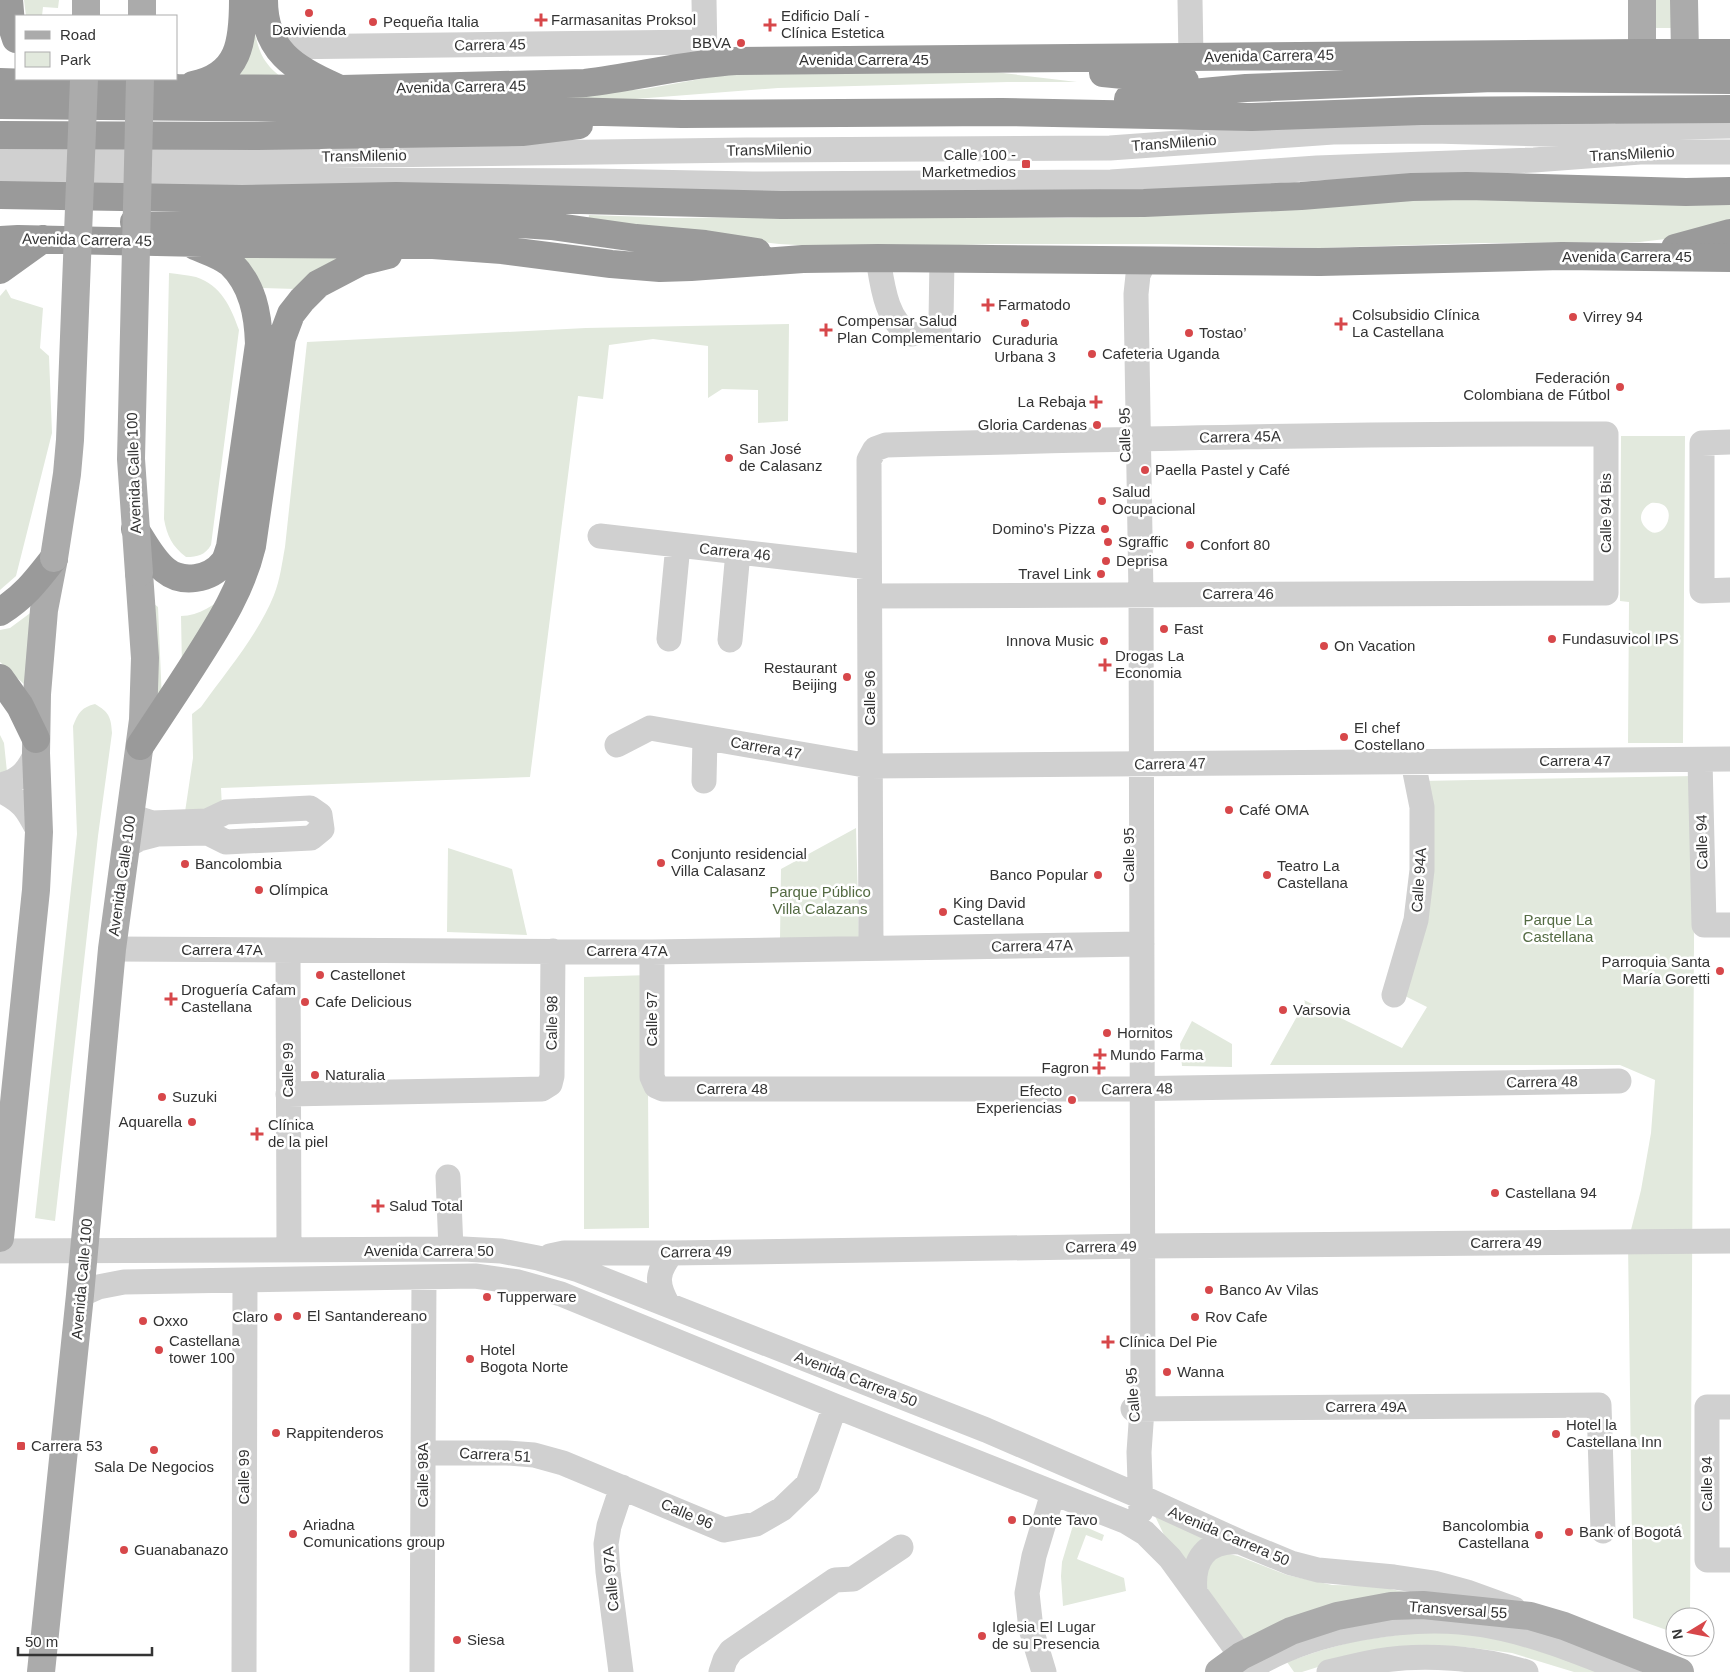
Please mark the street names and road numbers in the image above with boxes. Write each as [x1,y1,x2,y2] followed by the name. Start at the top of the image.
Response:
[454,35,526,54] street label: Carrera 45
[1204,46,1334,65] street label: Avenida Carrera 45
[799,51,929,68] street label: Avenida Carrera 45
[396,77,526,96] street label: Avenida Carrera 45
[1131,131,1217,154] street label: TransMilenio
[726,140,812,159] street label: TransMilenio
[1589,143,1675,164] street label: TransMilenio
[321,146,407,165] street label: TransMilenio
[22,230,152,249] street label: Avenida Carrera 45
[1562,248,1692,265] street label: Avenida Carrera 45
[1116,407,1133,463] street label: Calle 95
[123,412,144,534] street label: Avenida Calle 100
[1199,427,1281,446] street label: Carrera 45A
[1597,473,1614,553] street label: Calle 94 Bis
[699,539,772,564] street label: Carrera 46
[1202,585,1274,602] street label: Carrera 46
[861,670,878,726] street label: Calle 96
[729,733,803,762] street label: Carrera 47
[1539,752,1611,769] street label: Carrera 47
[1134,754,1206,773] street label: Carrera 47
[1693,814,1710,870] street label: Calle 94
[105,815,138,937] street label: Avenida Calle 100
[1120,827,1137,883] street label: Calle 95
[1408,847,1429,913] street label: Calle 94A
[991,936,1073,955] street label: Carrera 47A
[181,941,263,958] street label: Carrera 47A
[586,942,668,959] street label: Carrera 47A
[643,991,660,1047] street label: Calle 97
[543,995,560,1051] street label: Calle 98
[279,1042,296,1098] street label: Calle 99
[1506,1072,1578,1091] street label: Carrera 48
[1101,1079,1173,1098] street label: Carrera 48
[696,1080,768,1097] street label: Carrera 48
[68,1218,95,1340] street label: Avenida Calle 100
[1470,1234,1542,1251] street label: Carrera 49
[1065,1237,1137,1256] street label: Carrera 49
[364,1242,494,1259] street label: Avenida Carrera 50
[660,1242,732,1261] street label: Carrera 49
[793,1347,920,1410] street label: Avenida Carrera 50
[1122,1367,1143,1423] street label: Calle 95
[1325,1398,1407,1415] street label: Carrera 49A
[414,1442,431,1508] street label: Calle 98A
[459,1444,531,1465] street label: Carrera 51
[235,1449,252,1505] street label: Calle 99
[1698,1456,1715,1512] street label: Calle 94
[659,1495,716,1532] street label: Calle 96
[1166,1502,1292,1569] street label: Avenida Carrera 50
[599,1546,622,1612] street label: Calle 97A
[1408,1598,1508,1621] street label: Transversal 55

